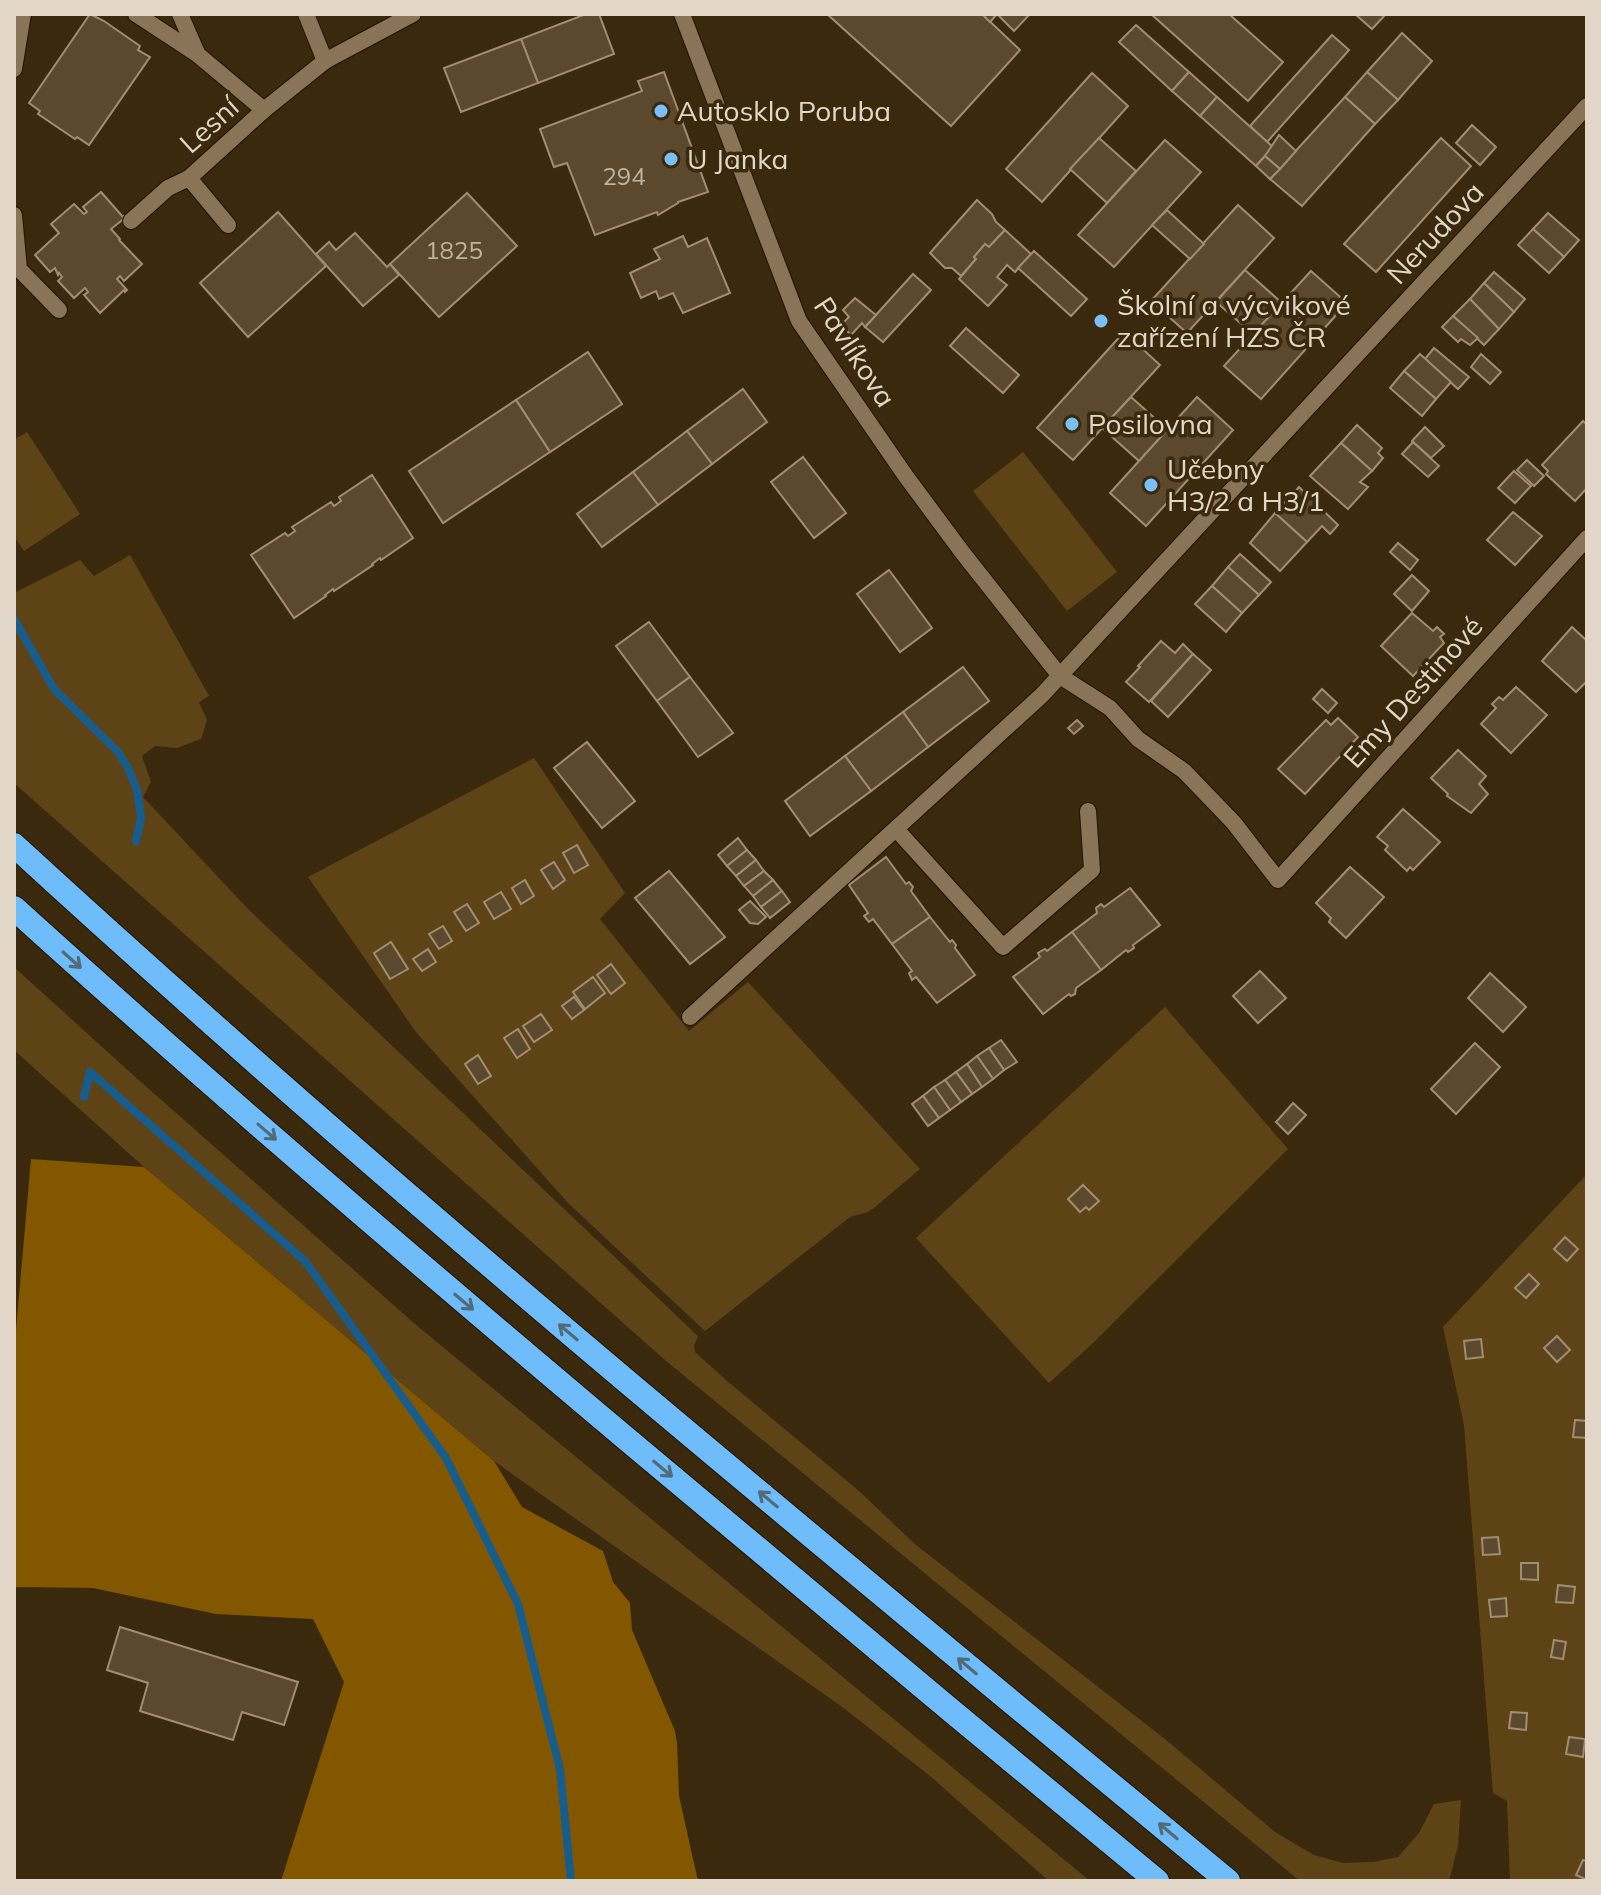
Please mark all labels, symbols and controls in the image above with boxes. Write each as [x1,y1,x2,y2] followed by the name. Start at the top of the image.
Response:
[172,88,246,160] street label: Lesní
[677,93,891,128] place label: Autosklo Poruba
[652,102,670,120] marker: Autosklo Poruba
[687,141,788,176] place label: U Janka
[662,150,680,168] marker: U Janka
[602,161,646,191] house number: 294
[1379,174,1491,291] street label: Nerudova
[425,235,483,265] house number: 1825
[1117,287,1351,354] place label: Školní a výcvikové zařízení HZS ČR
[807,290,904,413] street label: Pavlíkova
[1092,312,1110,330] marker: Školní a výcvikové zařízení HZS ČR
[1088,406,1213,441] place label: Posilovna
[1063,415,1081,433] marker: Posilovna
[1167,451,1325,518] place label: Učebny H3/2 a H3/1
[1142,476,1160,494] marker: Učebny H3/2 a H3/1
[1336,609,1490,775] street label: Emy Destinové
[61,950,82,969] one-way arrow
[256,1123,277,1141] one-way arrow
[453,1293,474,1311] one-way arrow
[558,1324,579,1341] one-way arrow
[652,1460,673,1478] one-way arrow
[758,1490,778,1508] one-way arrow
[957,1657,978,1675] one-way arrow
[1158,1822,1178,1840] one-way arrow

